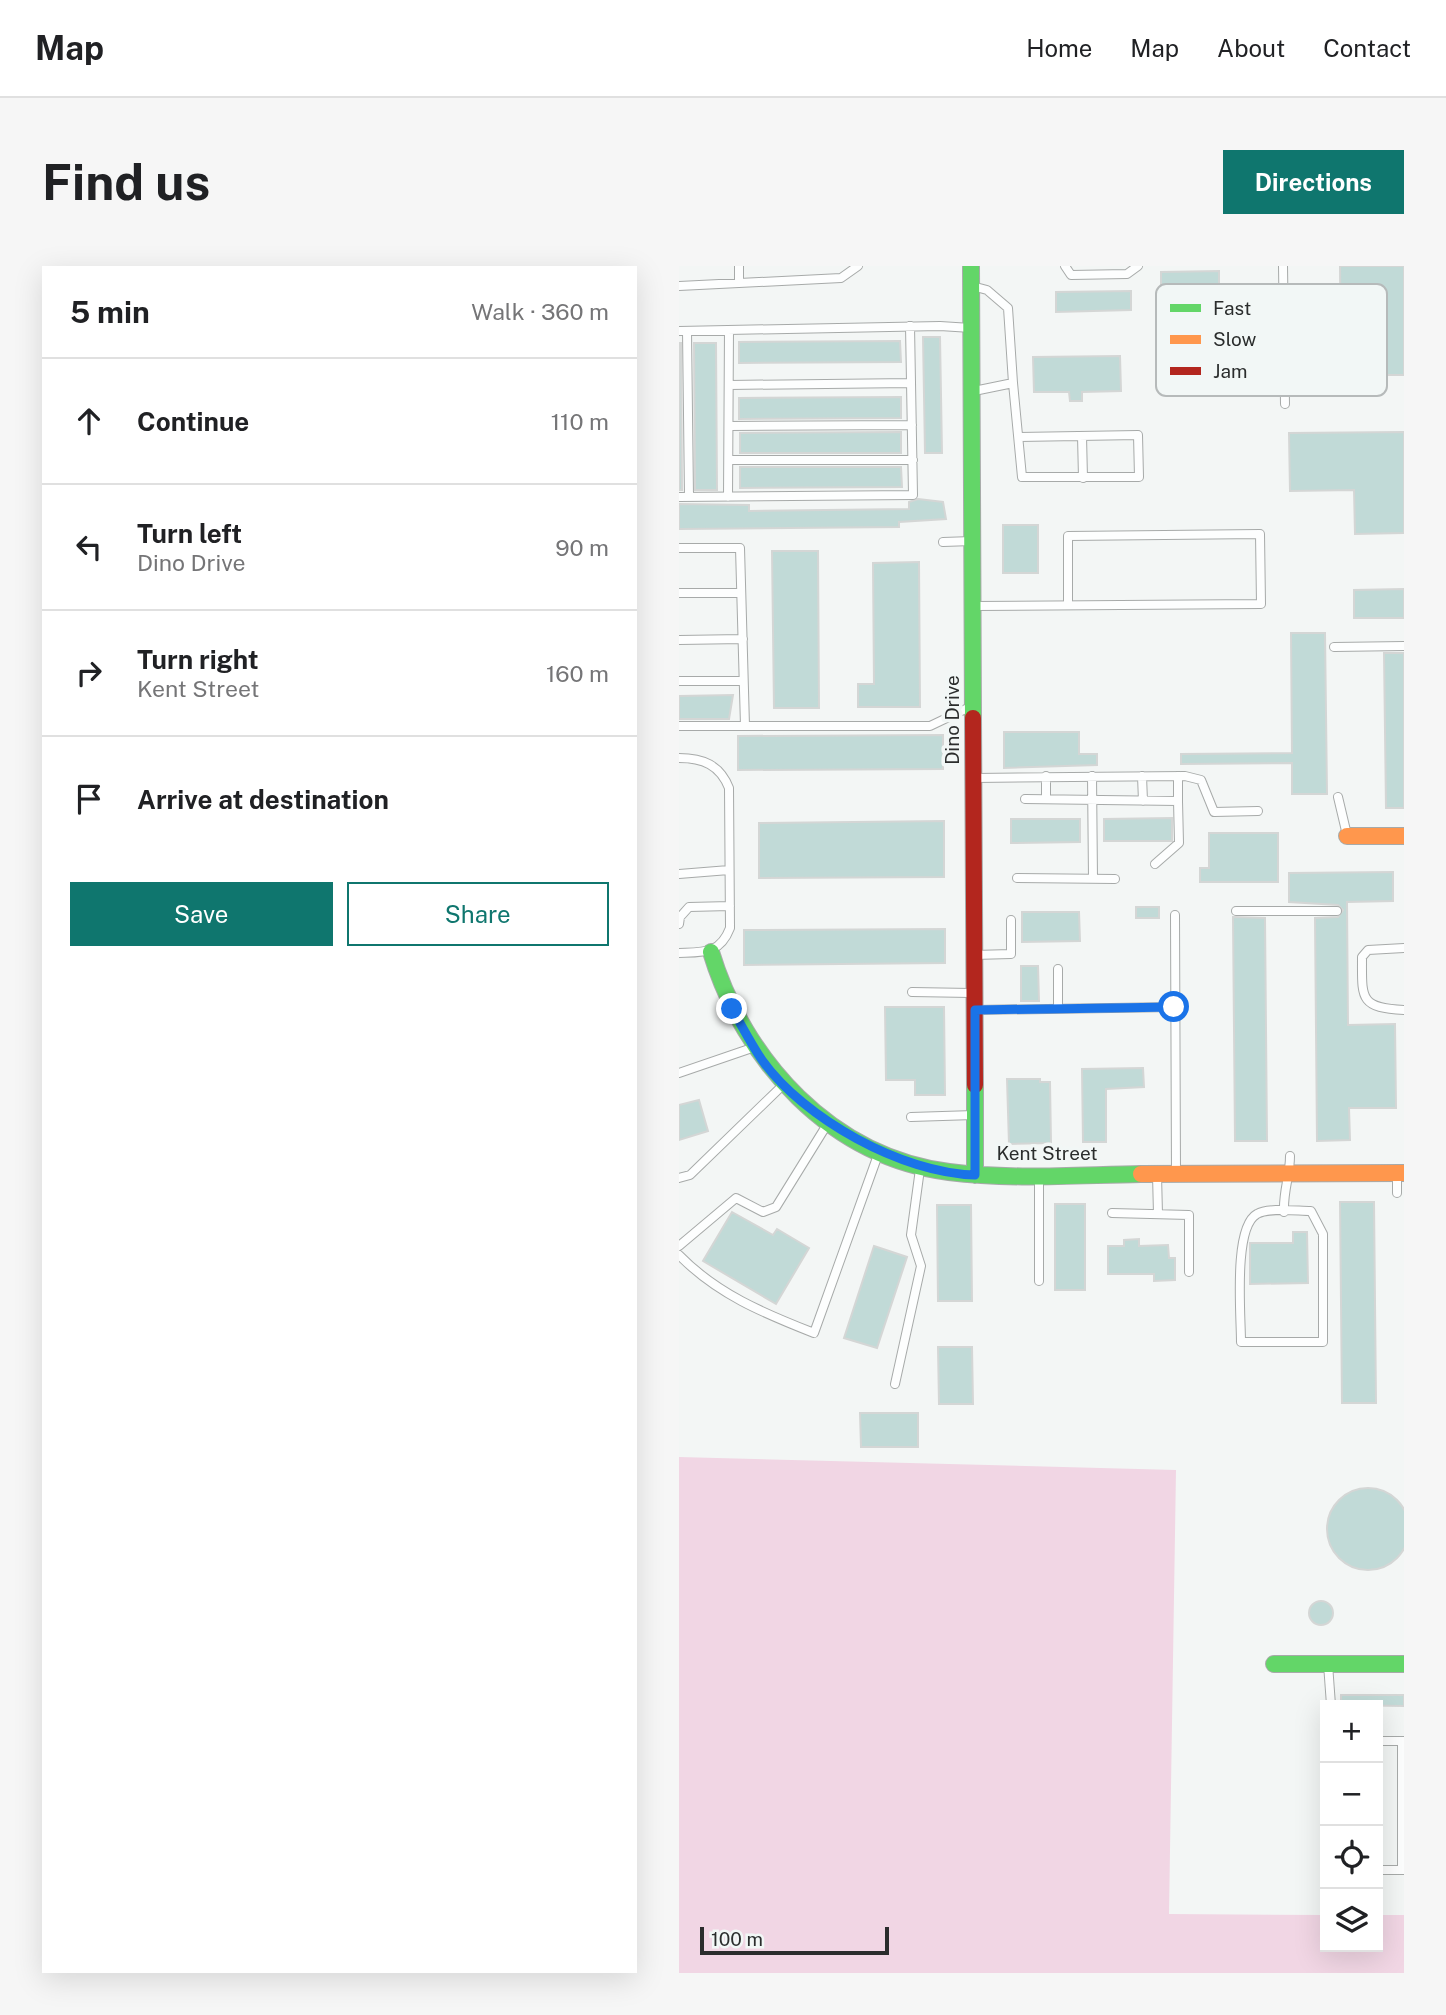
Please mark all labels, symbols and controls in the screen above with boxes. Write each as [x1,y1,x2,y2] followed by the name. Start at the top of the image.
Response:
[35,29,104,67] text: Map
[1026,34,1092,62] text: Home
[1130,34,1179,62] text: Map
[1217,34,1285,62] text: About
[1323,34,1411,62] text: Contact
[1223,150,1404,214] button: Directions
[42,153,210,211] text: Find us
[1156,284,1387,396] legend
[70,294,150,330] text: 5 min
[1213,297,1251,319] text: Fast
[471,298,609,325] text: Walk · 360 m
[1213,328,1257,350] text: Slow
[1213,360,1247,382] text: Jam
[70,402,108,440] icon: ahead
[137,406,249,437] text: Continue
[551,408,609,435] text: 110 m
[137,518,242,549] text: Turn left
[70,528,108,566] icon: left
[555,534,609,561] text: 90 m
[137,549,246,576] text: Dino Drive
[137,644,259,675] text: Turn right
[70,654,108,692] icon: right
[546,660,609,687] text: 160 m
[137,675,260,702] text: Kent Street
[941,675,963,765] street label: Dino Drive
[70,780,108,818] icon: arrive
[137,784,389,815] text: Arrive at destination
[70,882,333,946] button: Save
[347,882,609,946] button: Share
[1158,991,1189,1022] route start
[716,993,747,1024] route end
[996,1142,1098,1164] street label: Kent Street
[1320,1700,1383,1952] map controls
[1320,1700,1383,1763] button: +
[1320,1763,1383,1826] button: −
[1320,1826,1383,1889] button: locate
[1320,1889,1383,1952] button: layers
[700,1924,889,1956] scale bar
[711,1928,763,1950] text: 100 m

